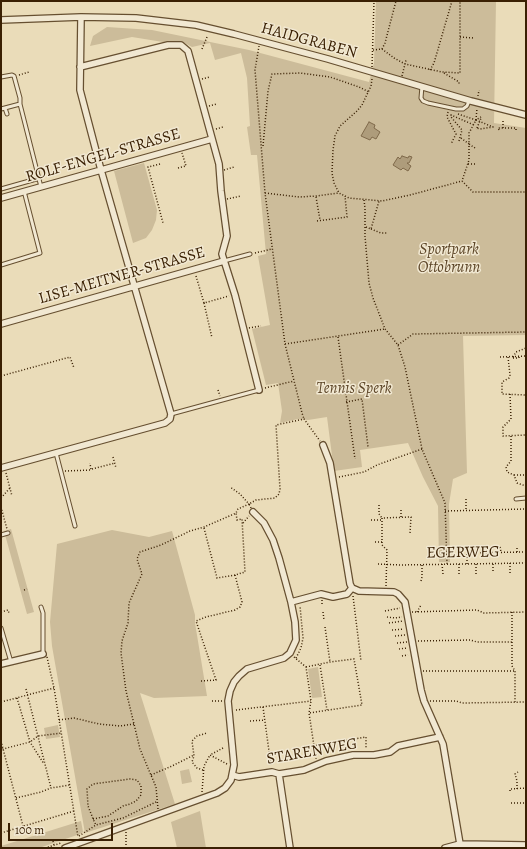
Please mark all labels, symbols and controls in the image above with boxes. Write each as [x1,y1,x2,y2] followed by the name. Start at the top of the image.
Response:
[259,19,359,63] street label: HAIDGRABEN
[23,125,183,187] street label: ROLF-ENGEL-STRASSE
[418,240,480,278] park label: Sportpark Ottobrunn
[37,243,207,309] street label: LISE-MEITNER-STRASSE
[316,379,392,399] park label: Tennis Sperk
[426,543,500,563] street label: EGERWEG
[265,735,359,769] street label: STARENWEG
[10,815,115,841] scale bar
[15,822,44,838] text: 100 m

